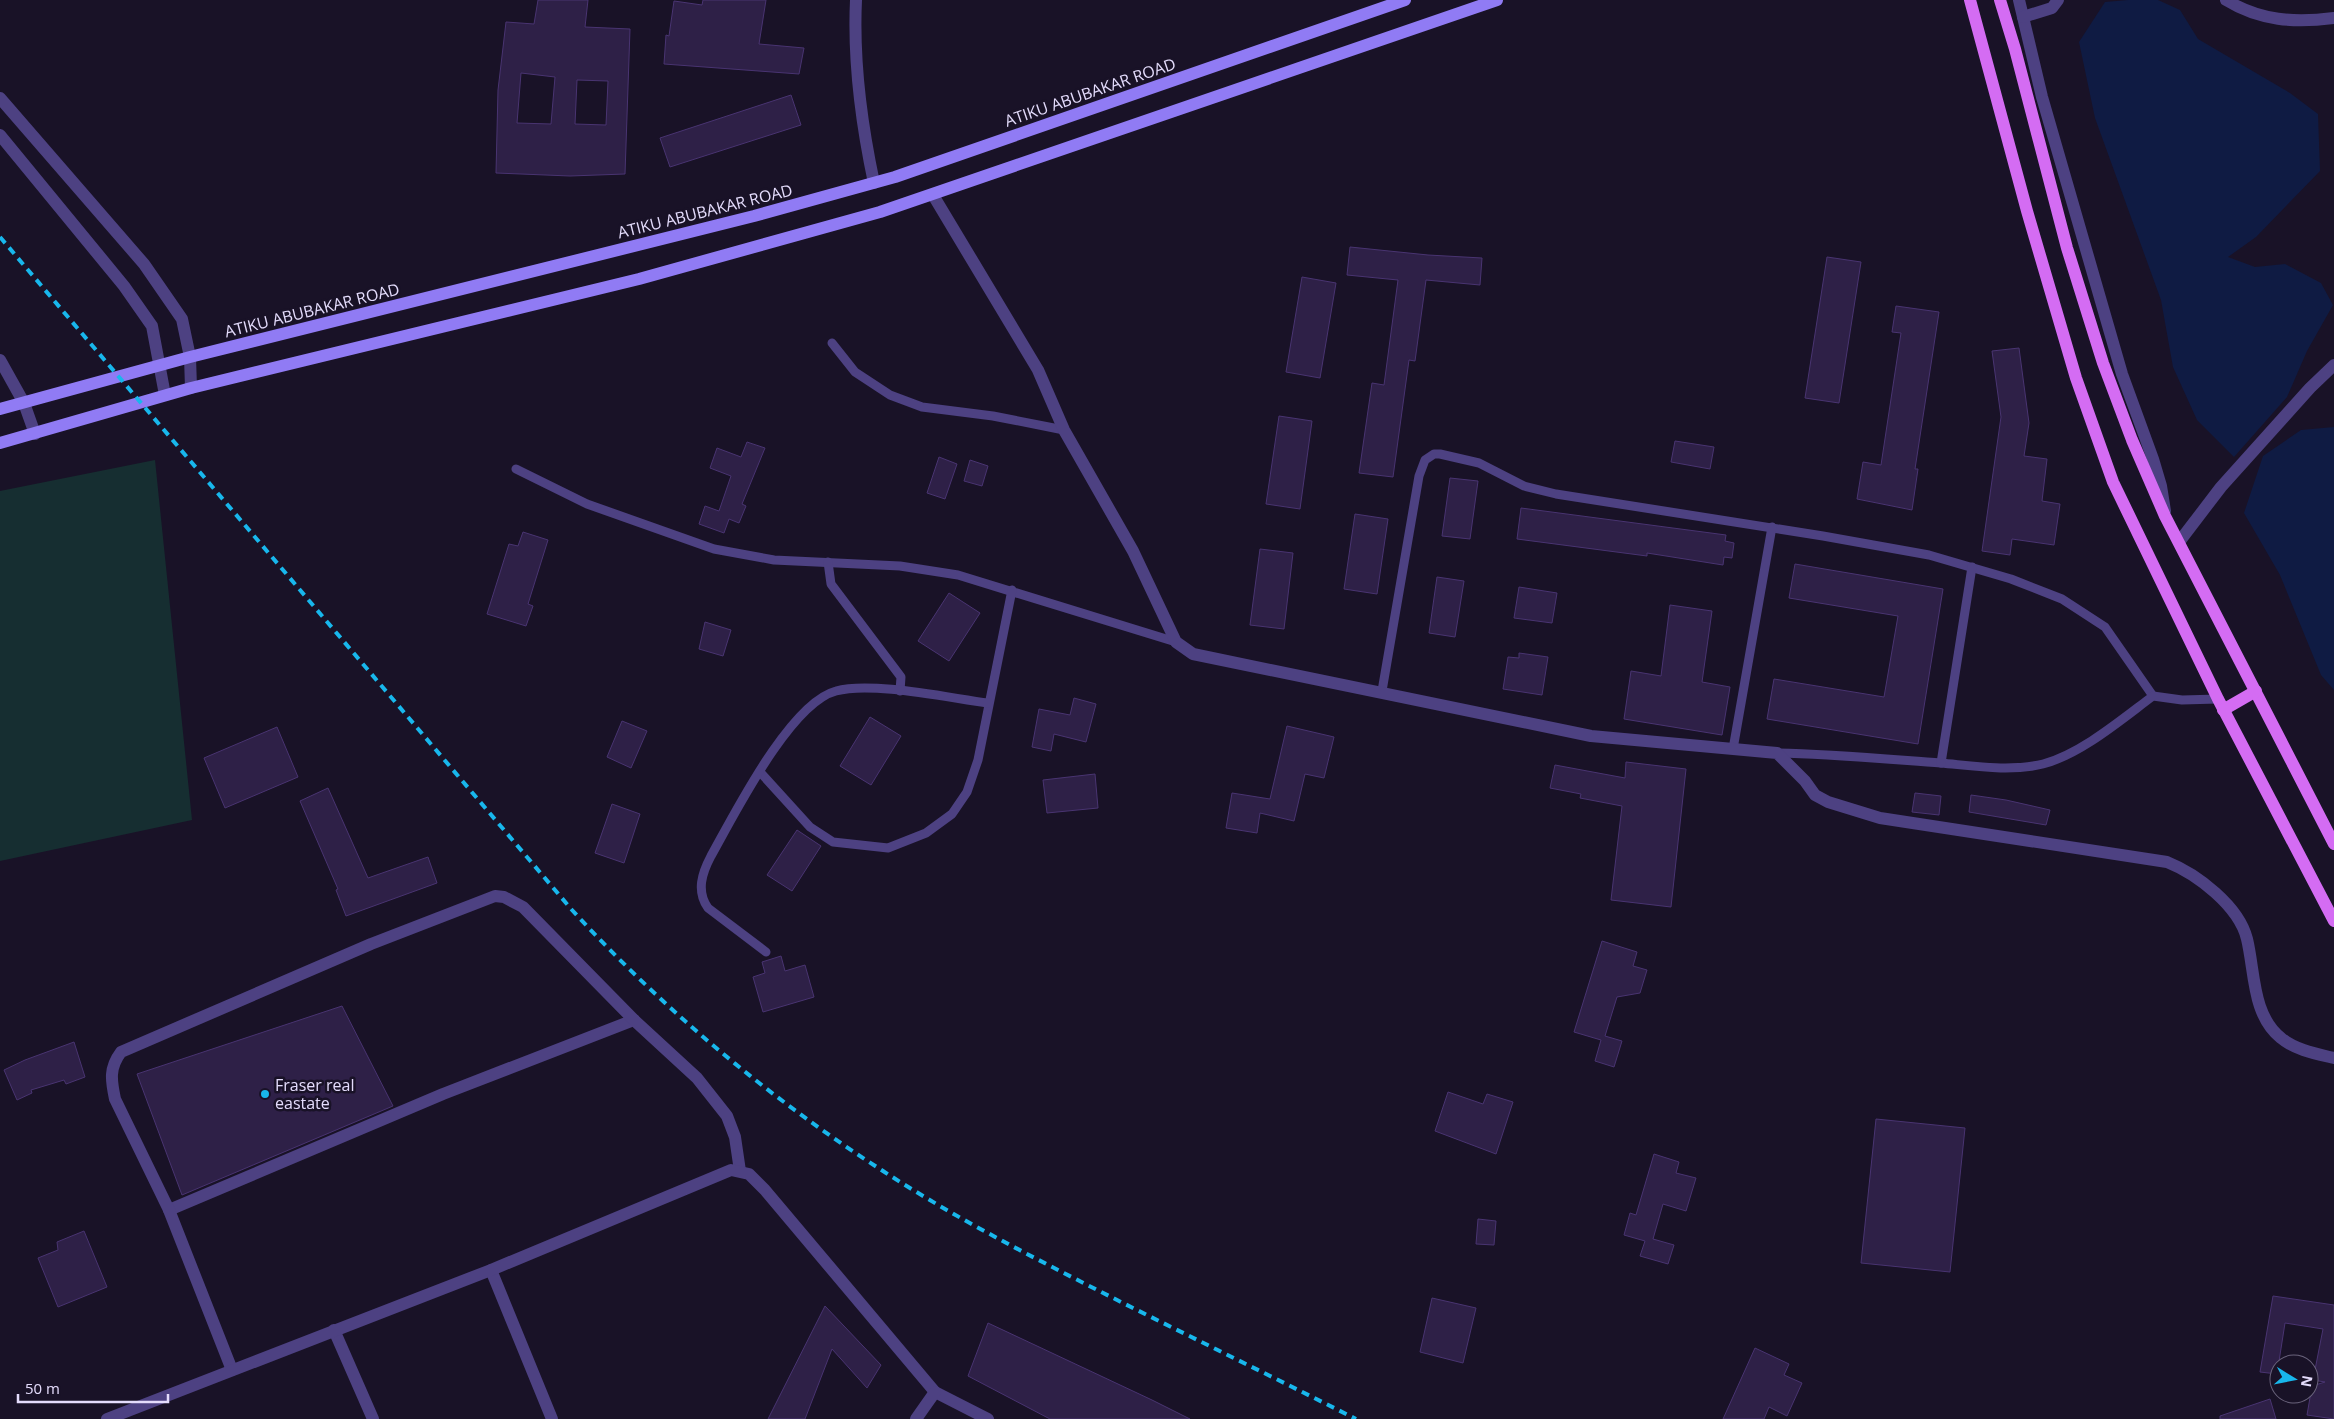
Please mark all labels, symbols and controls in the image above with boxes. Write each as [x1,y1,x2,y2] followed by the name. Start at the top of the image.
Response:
[1002,52,1178,132] street label: ATIKU ABUBAKAR ROAD
[615,179,795,243] street label: ATIKU ABUBAKAR ROAD
[222,278,402,342] street label: ATIKU ABUBAKAR ROAD
[275,1074,354,1114] place label: Fraser real eastate
[259,1088,271,1100] marker: Fraser real eastate
[2269,1354,2319,1404] north arrow
[18,1372,168,1404] scale bar
[2297,1374,2318,1389] text: N
[25,1378,60,1398] text: 50 m

